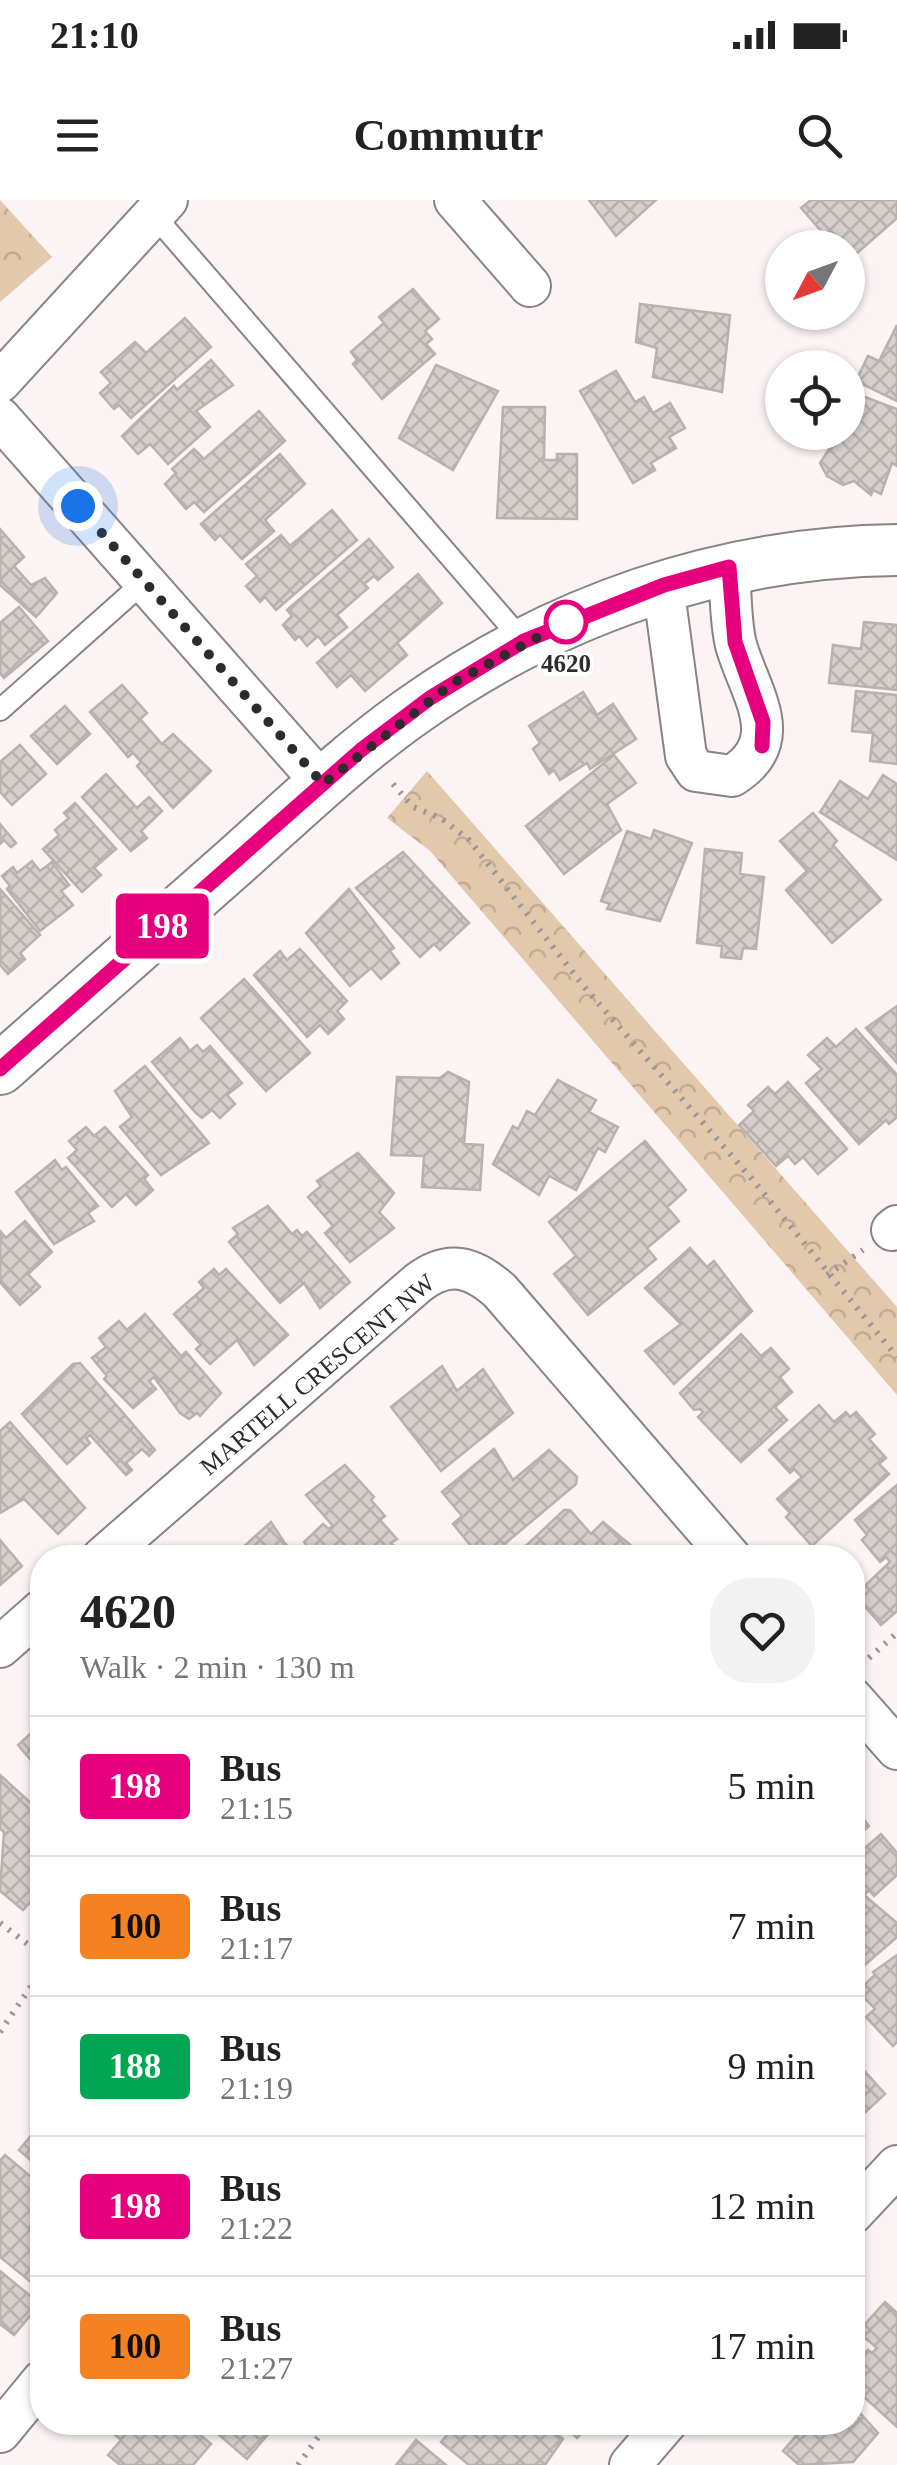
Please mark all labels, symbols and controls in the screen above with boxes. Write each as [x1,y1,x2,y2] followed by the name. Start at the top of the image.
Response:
[50,14,139,56] text: 21:10
[50,108,105,163] icon: menu
[792,108,847,163] icon: search
[354,110,543,160] text: Commutr
[765,230,865,330] north arrow
[765,230,865,450] map controls
[765,350,865,450] button: locate
[53,481,103,531] your location
[545,601,587,643] marker: 4620
[541,650,591,677] place label: 4620
[104,894,220,958] line badge: 198
[136,907,188,946] text: 198
[195,1268,440,1480] street label: MARTELL CRESCENT NW
[710,1578,815,1683] button: heart
[80,1585,176,1638] text: 4620
[80,1649,355,1685] text: Walk · 2 min · 130 m
[220,1747,281,1789] text: Bus
[727,1765,815,1807] text: 5 min
[109,1767,161,1806] text: 198
[220,1790,293,1826] text: 21:15
[220,1887,281,1929] text: Bus
[727,1905,815,1947] text: 7 min
[109,1907,161,1946] text: 100
[220,1930,293,1966] text: 21:17
[220,2027,281,2069] text: Bus
[727,2045,815,2087] text: 9 min
[109,2047,161,2086] text: 188
[220,2070,293,2106] text: 21:19
[220,2167,281,2209] text: Bus
[708,2185,815,2227] text: 12 min
[109,2187,161,2226] text: 198
[220,2210,293,2246] text: 21:22
[220,2307,281,2349] text: Bus
[708,2325,815,2367] text: 17 min
[109,2327,161,2366] text: 100
[220,2350,293,2386] text: 21:27

